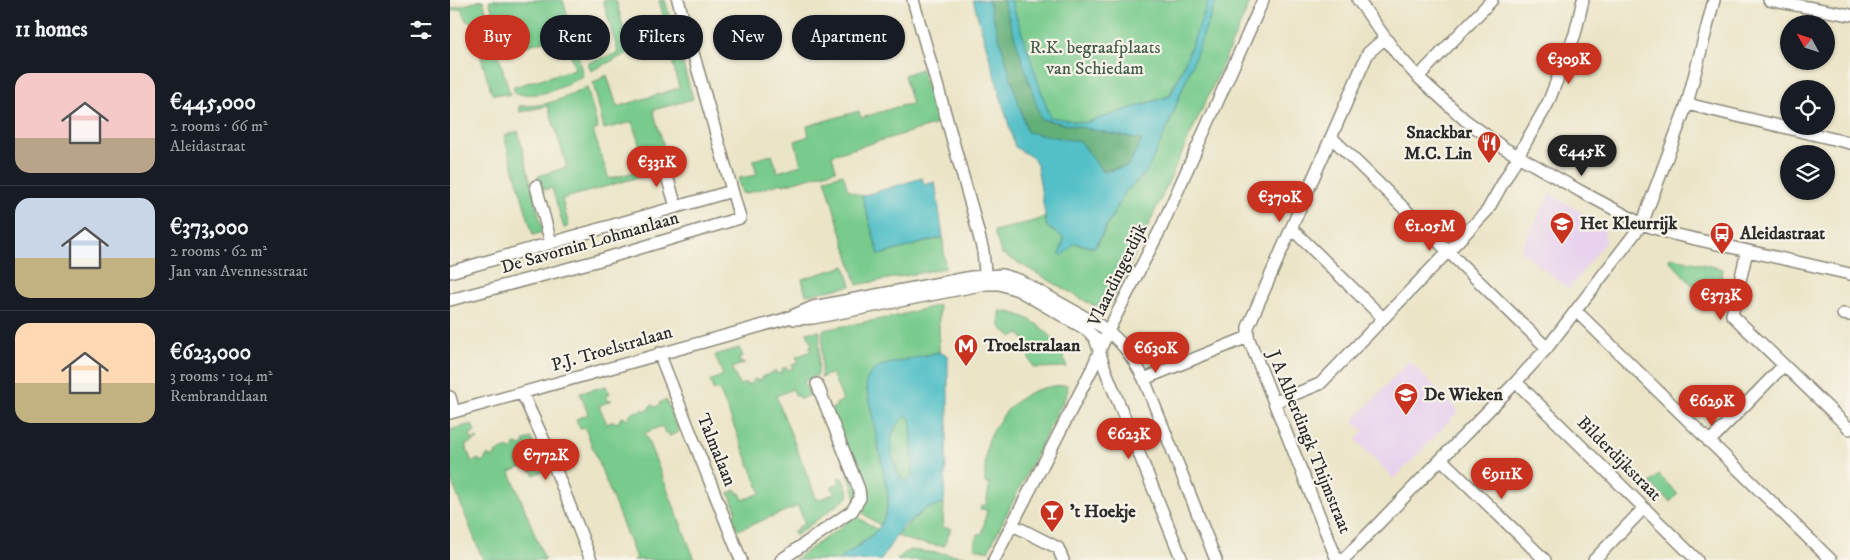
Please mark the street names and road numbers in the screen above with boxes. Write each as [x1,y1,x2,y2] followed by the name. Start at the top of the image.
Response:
[499,207,682,279] street label: De Savornin Lohmanlaan
[1083,220,1152,331] street label: Vlaardingerdijk
[549,321,675,377] street label: P.J. Troelstralaan
[1261,345,1356,537] street label: J A Alberdingk Thijmstraat
[691,410,741,490] street label: Talmalaan
[1572,412,1666,506] street label: Bilderdijkstraat

